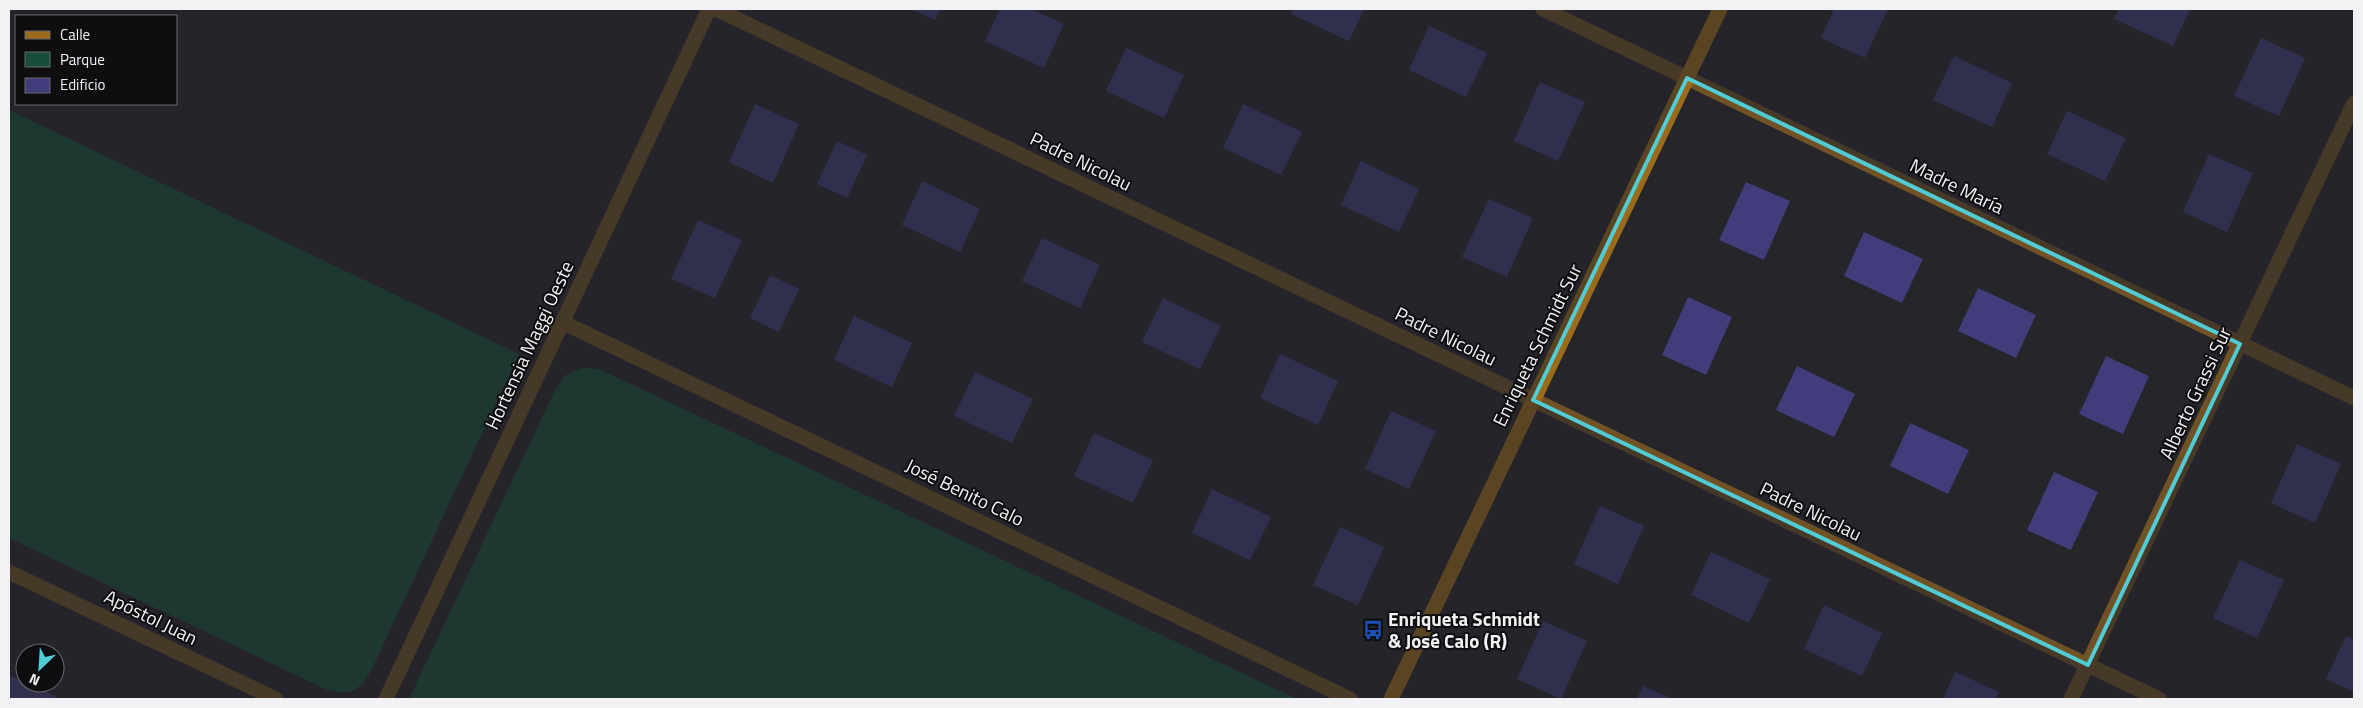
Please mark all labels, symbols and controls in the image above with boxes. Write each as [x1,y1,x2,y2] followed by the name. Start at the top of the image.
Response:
[15,15,178,105] legend
[60,23,90,46] text: Calle
[60,48,105,71] text: Parque
[60,73,105,96] text: Edificio
[1025,123,1137,198] street label: Padre Nicolau
[1905,150,2010,221] street label: Madre María
[477,256,580,434] street label: Hortensia Maggi Oeste
[1484,258,1589,431] street label: Enriqueta Schmidt Sur
[1390,298,1502,373] street label: Padre Nicolau
[2151,321,2238,464] street label: Alberto Grassi Sur
[901,450,1029,533] street label: José Benito Calo
[1755,473,1867,548] street label: Padre Nicolau
[100,581,203,652] street label: Apóstol Juan
[1388,604,1540,655] place label: Enriqueta Schmidt & José Calo (R)
[1362,619,1384,641] bus stop icon: Enriqueta Schmidt & José Calo (R)
[15,643,65,693] north arrow
[25,669,43,692] text: N

